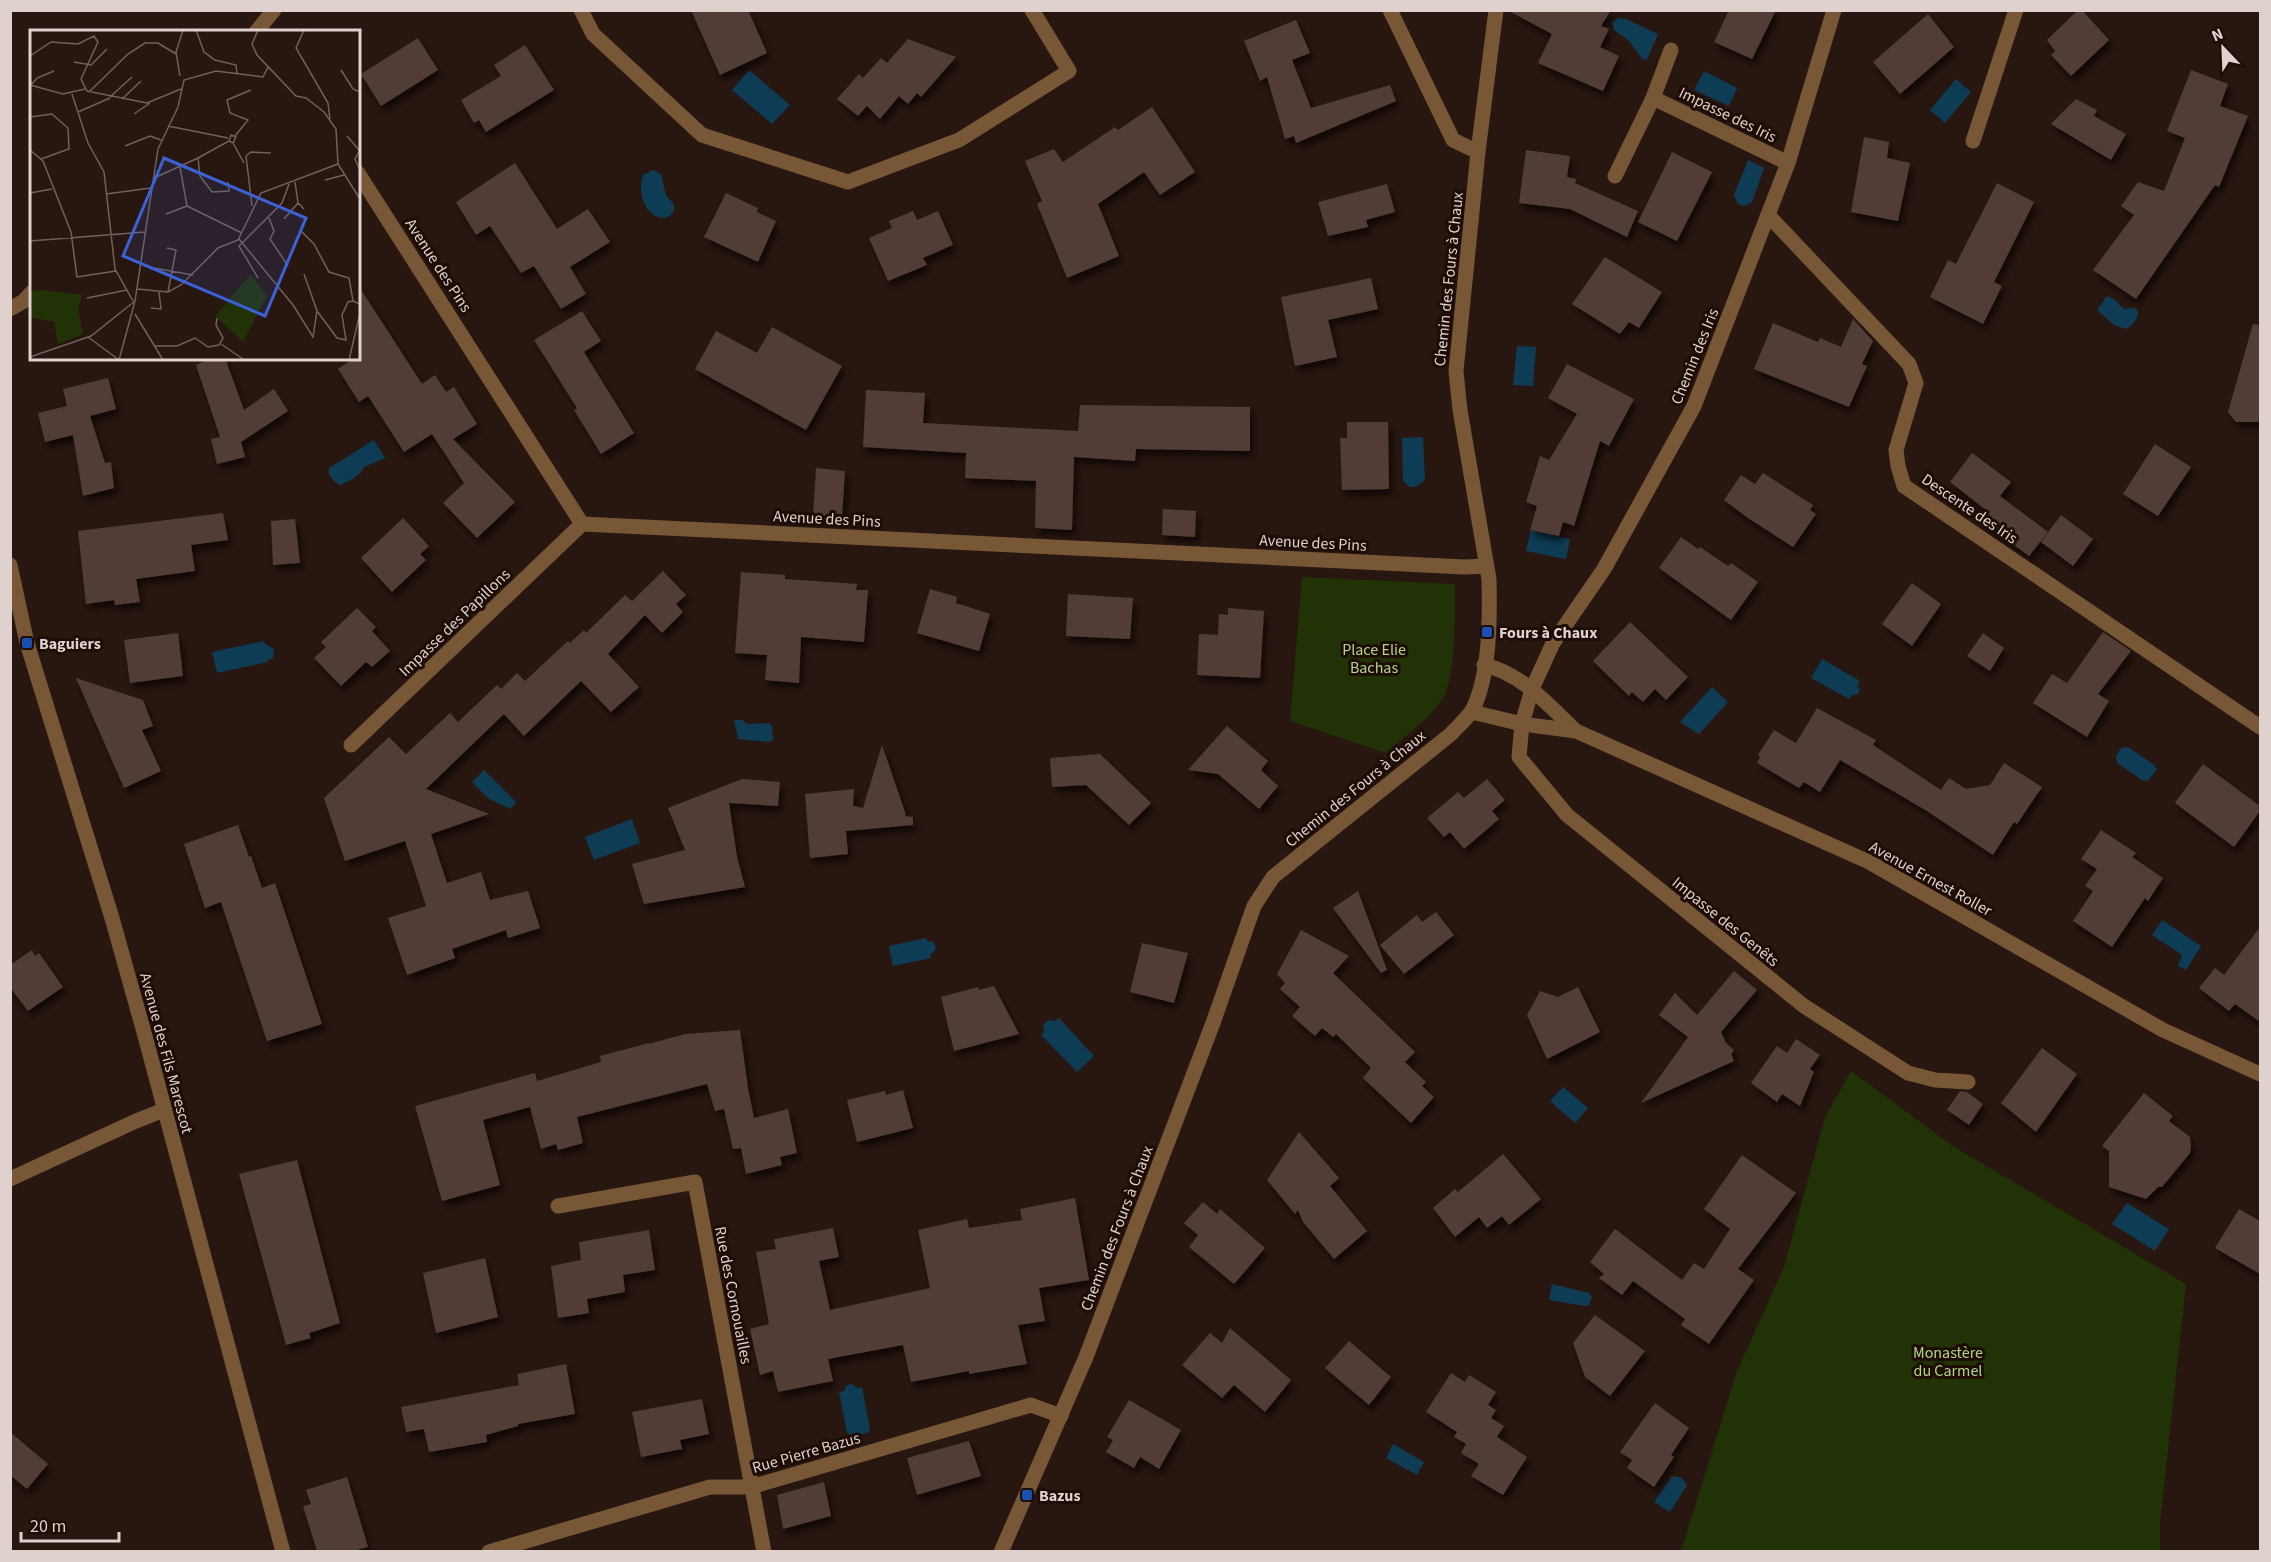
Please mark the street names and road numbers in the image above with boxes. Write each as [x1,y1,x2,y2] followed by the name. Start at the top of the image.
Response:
[1675,82,1780,148] street label: Impasse des Iris
[1429,191,1469,367] street label: Chemin des Fours à Chaux
[400,214,477,317] street label: Avenue des Pins
[1666,305,1724,408] street label: Chemin des Iris
[1917,469,2022,549] street label: Descente des Iris
[773,505,882,533] street label: Avenue des Pins
[1259,529,1368,557] street label: Avenue des Pins
[394,564,515,682] street label: Impasse des Papillons
[1281,725,1431,852] street label: Chemin des Fours à Chaux
[1865,836,1996,922] street label: Avenue Ernest Roller
[1667,872,1784,972] street label: Impasse des Genêts
[134,970,198,1137] street label: Avenue des Fils Marescot
[1075,1143,1159,1314] street label: Chemin des Fours à Chaux
[709,1224,757,1366] street label: Rue des Cornouailles
[750,1427,863,1479] street label: Rue Pierre Bazus

